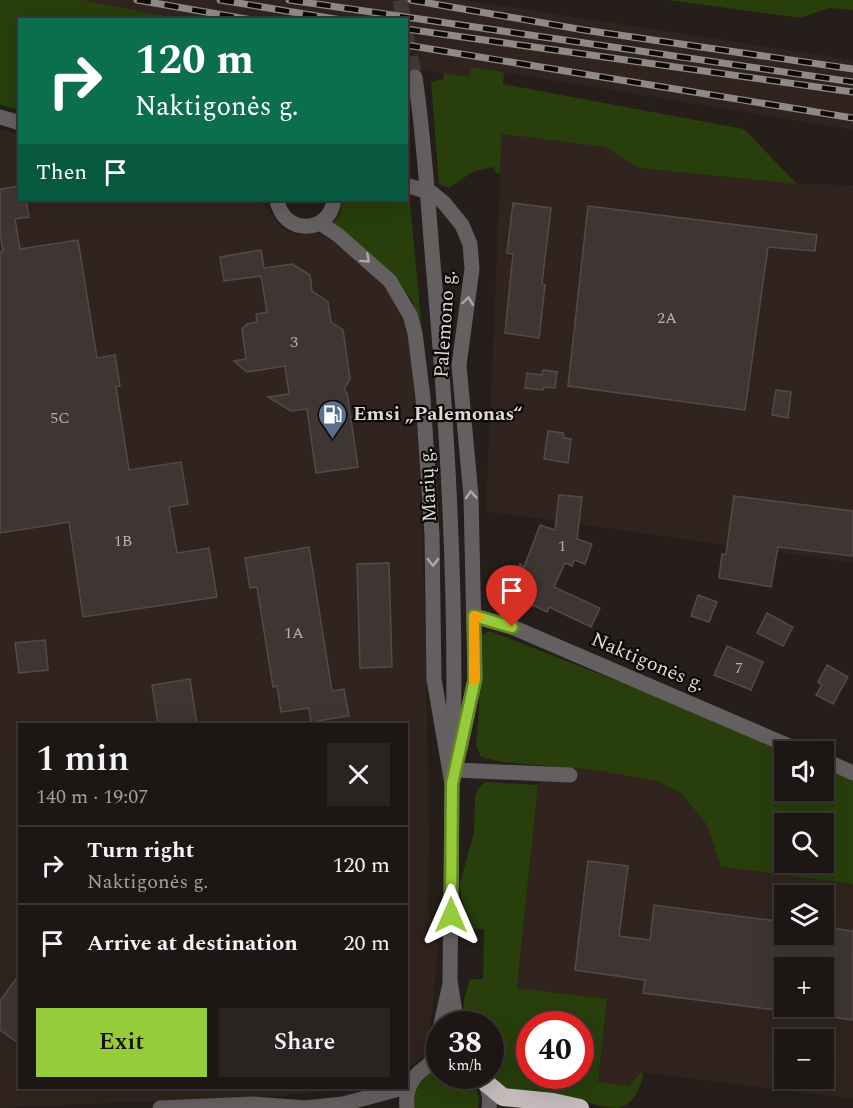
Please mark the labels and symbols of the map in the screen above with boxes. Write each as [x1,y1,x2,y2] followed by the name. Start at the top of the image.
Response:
[359,252,370,263] one-way arrow
[426,269,464,379] street label: Palemono g.
[461,297,473,306] one-way arrow
[657,306,677,330] house number: 2A
[290,330,298,354] house number: 3
[316,398,348,440] fuel station icon: Emsi „Palemonas“
[353,399,522,429] place label: Emsi „Palemonas“
[50,406,70,430] house number: 5C
[411,447,445,523] street label: Marių g.
[464,490,477,499] one-way arrow
[114,529,132,553] house number: 1B
[558,534,566,558] house number: 1
[426,558,439,567] one-way arrow
[486,565,537,627] pin
[284,621,304,645] house number: 1A
[586,625,710,699] street label: Naktigonės g.
[735,656,743,680] house number: 7
[419,883,483,947] position arrow
[516,1011,594,1089] speed limit sign: 40

